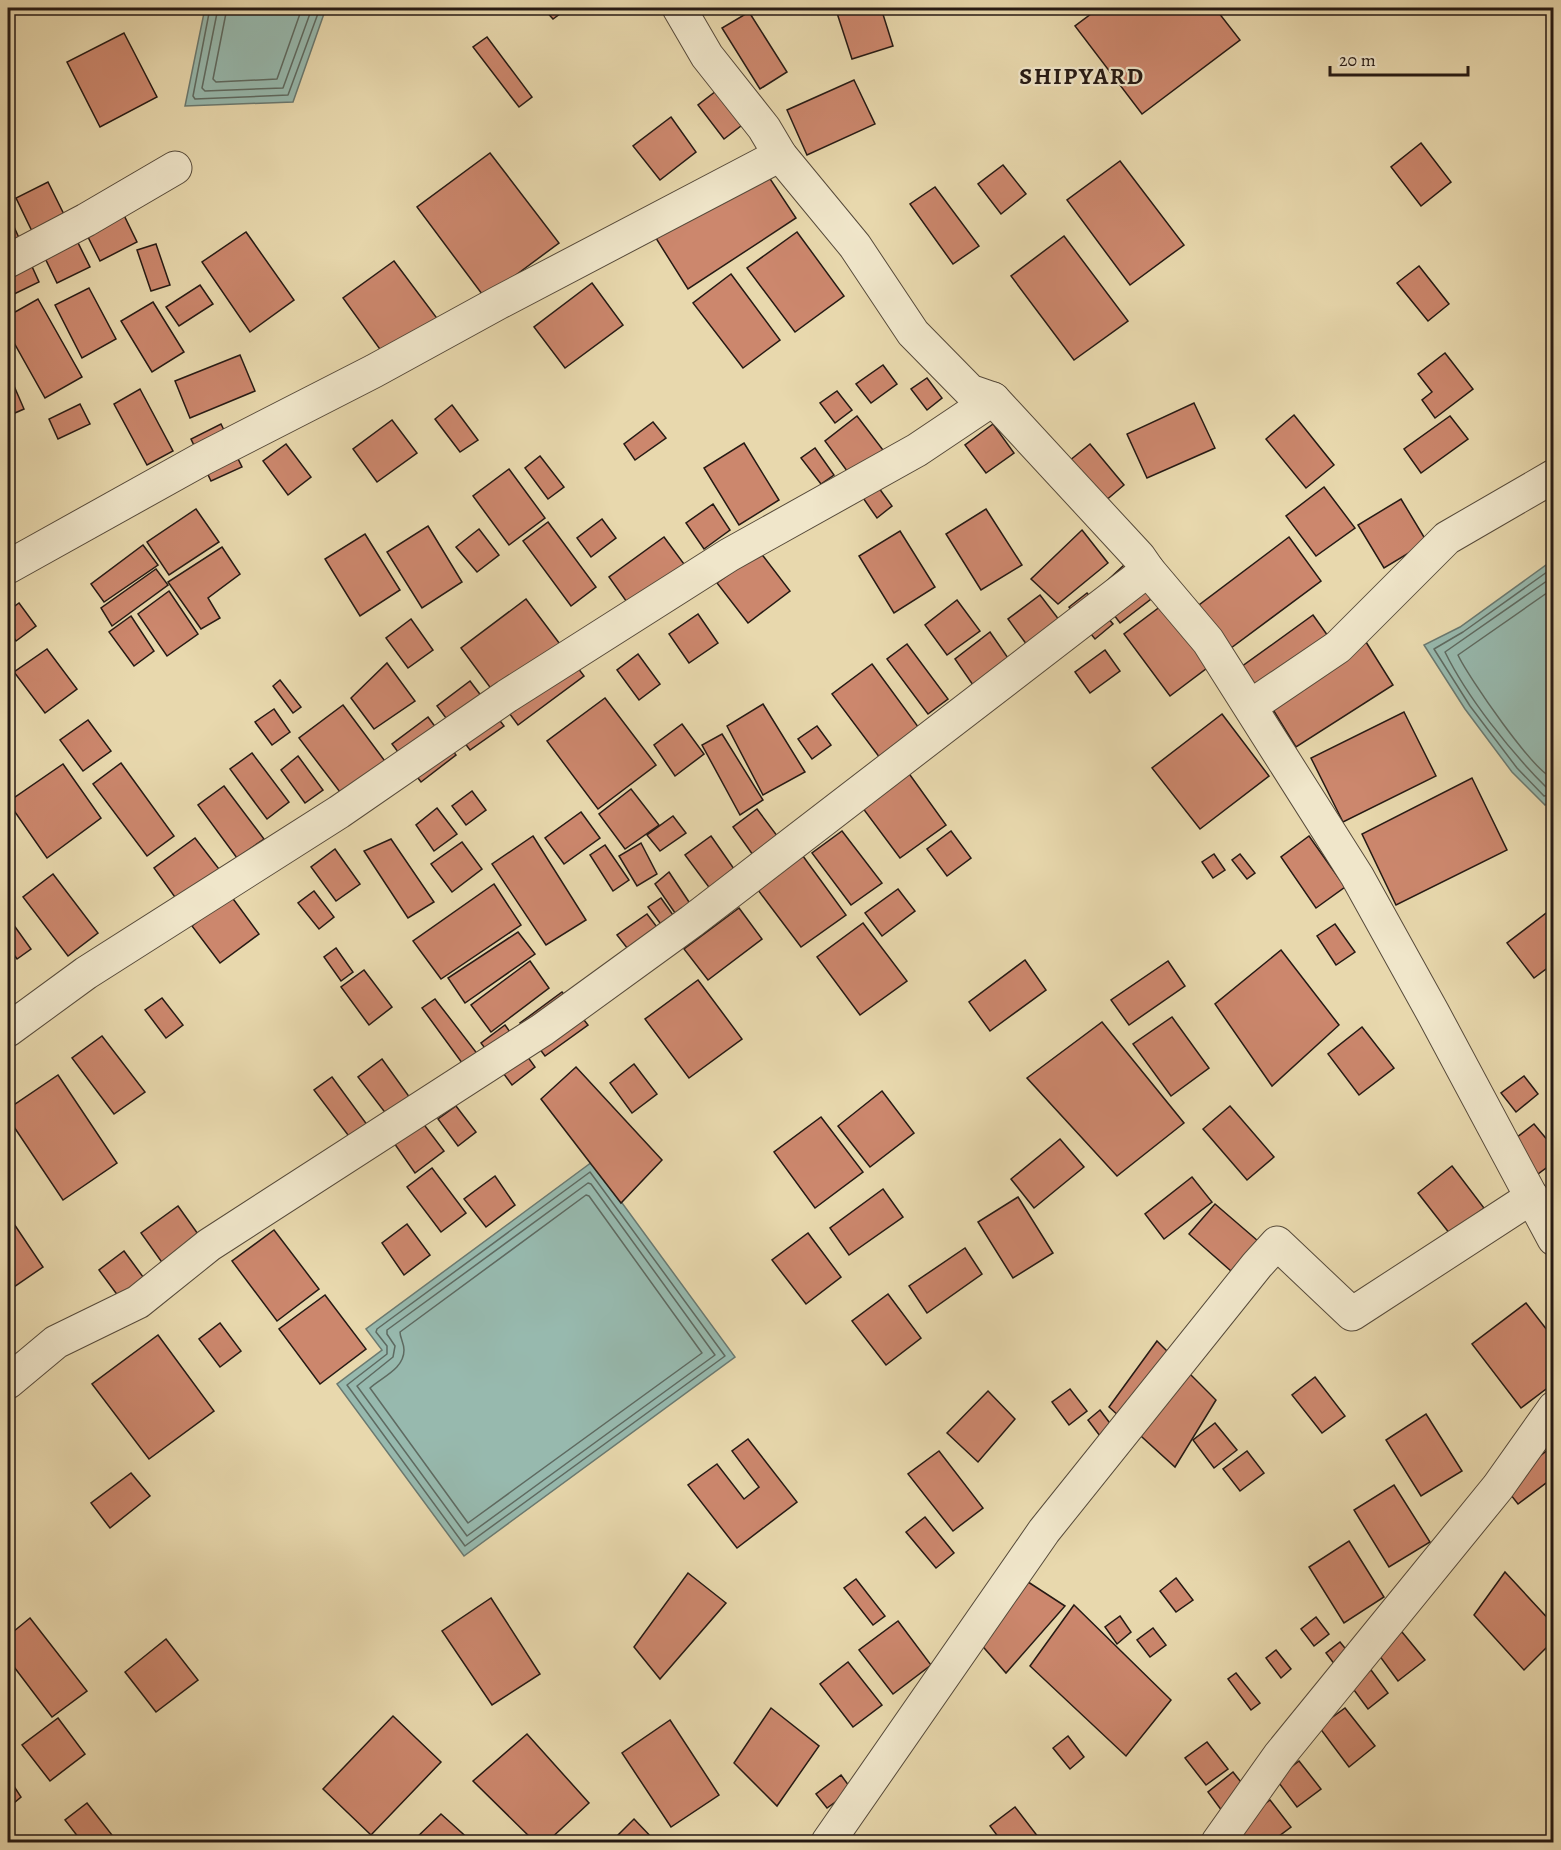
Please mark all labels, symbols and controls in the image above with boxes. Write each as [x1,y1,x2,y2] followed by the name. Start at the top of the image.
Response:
[1330,39,1468,77] scale bar
[1339,48,1376,72] text: 20 m
[1019,60,1145,92] district label: SHIPYARD

